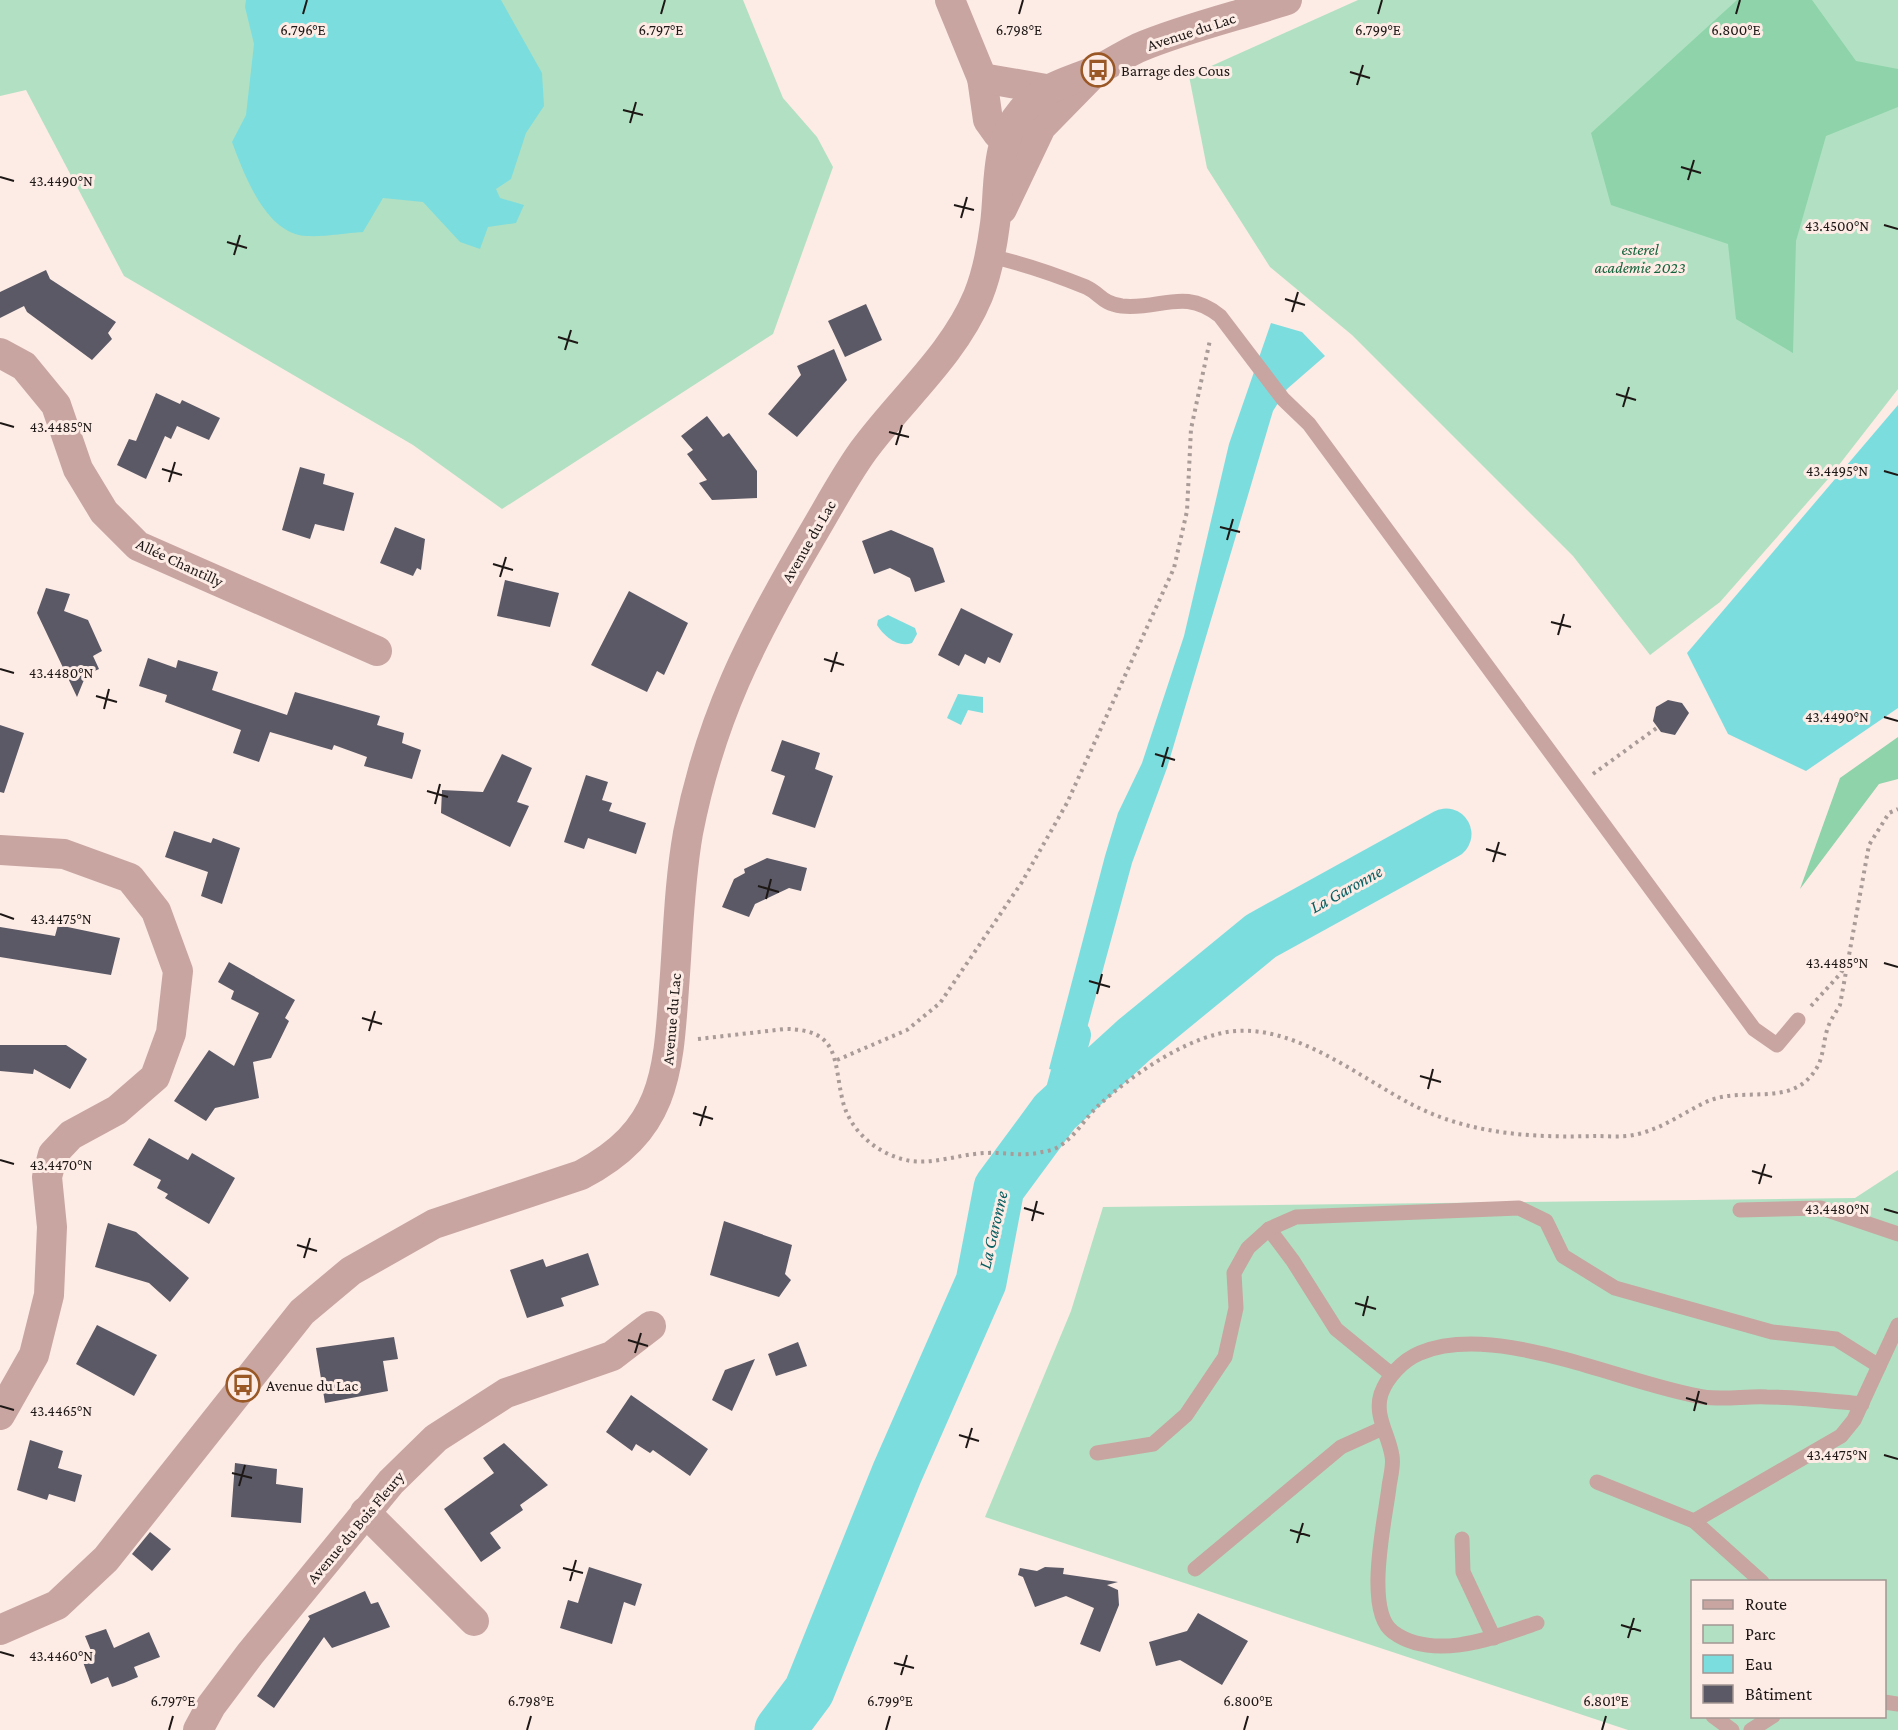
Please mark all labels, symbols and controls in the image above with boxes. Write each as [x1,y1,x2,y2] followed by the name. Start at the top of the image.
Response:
[1145,9,1238,54] street label: Avenue du Lac
[280,22,326,38] text: 6.796°E
[638,22,684,38] text: 6.797°E
[996,22,1042,38] text: 6.798°E
[1355,22,1401,38] text: 6.799°E
[1711,22,1761,38] text: 6.800°E
[1080,52,1116,88] bus stop icon: Barrage des Cous
[1121,62,1230,80] place label: Barrage des Cous
[29,173,93,189] text: 43.4490°N
[1805,218,1869,234] text: 43.4500°N
[1594,241,1686,276] park label: esterel academie 2023
[30,419,93,435] text: 43.4485°N
[1806,463,1868,479] text: 43.4495°N
[778,497,839,585] street label: Avenue du Lac
[133,535,226,591] street label: Allée Chantilly
[29,665,93,681] text: 43.4480°N
[1805,709,1869,725] text: 43.4490°N
[1306,861,1386,917] water label: La Garonne
[30,911,92,927] text: 43.4475°N
[1806,955,1869,971] text: 43.4485°N
[659,972,684,1066] street label: Avenue du Lac
[30,1157,93,1173] text: 43.4470°N
[974,1189,1012,1271] water label: La Garonne
[1805,1201,1869,1217] text: 43.4480°N
[225,1367,261,1403] bus stop icon: Avenue du Lac
[266,1377,358,1394] place label: Avenue du Lac
[30,1403,92,1419] text: 43.4465°N
[1806,1447,1868,1463] text: 43.4475°N
[304,1467,408,1587] street label: Avenue du Bois Fleury
[1691,1580,1886,1718] legend
[1745,1594,1787,1614] text: Route
[1745,1624,1776,1644] text: Parc
[29,1648,93,1664] text: 43.4460°N
[1745,1654,1773,1674] text: Eau
[1745,1684,1813,1704] text: Bâtiment
[150,1693,196,1709] text: 6.797°E
[508,1693,554,1709] text: 6.798°E
[867,1693,913,1709] text: 6.799°E
[1223,1693,1273,1709] text: 6.800°E
[1583,1693,1629,1709] text: 6.801°E

